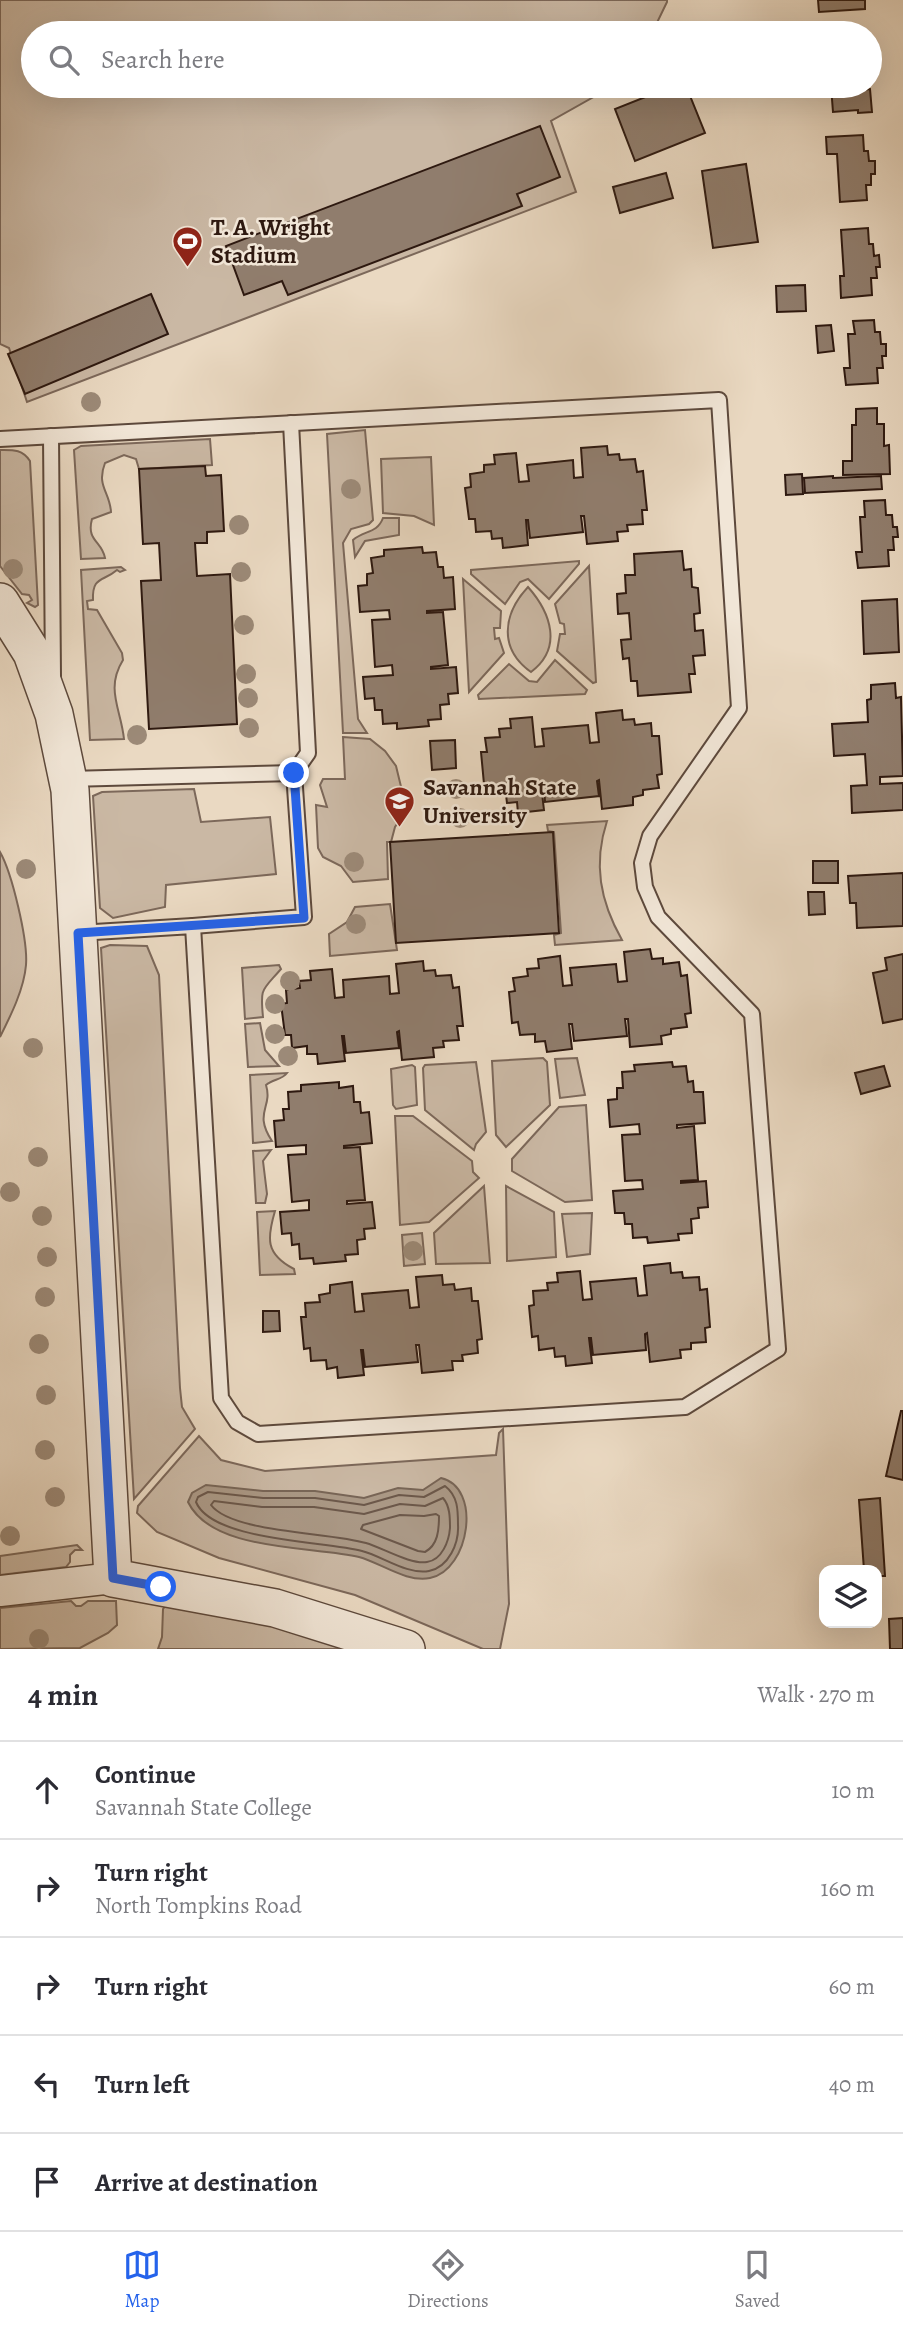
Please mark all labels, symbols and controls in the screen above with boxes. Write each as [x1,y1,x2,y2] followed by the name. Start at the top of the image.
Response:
[21,21,882,98] search box
[45,41,83,79] icon: search
[101,42,225,77] text: Search here
[211,211,331,271] place label: T. A. Wright Stadium
[171,224,205,268] sports icon: T. A. Wright Stadium
[278,757,309,788] route end
[423,771,577,831] place label: Savannah State University
[383,784,417,828] school or university icon: Savannah State University
[819,1565,882,1628] map controls
[819,1565,882,1628] button: layers
[145,1571,176,1602] route start
[28,1675,98,1715] text: 4 min
[757,1679,875,1710] text: Walk · 270 m
[95,1757,196,1792] text: Continue
[28,1771,66,1809] icon: ahead
[831,1775,875,1806] text: 10 m
[95,1792,312,1823] text: Savannah State College
[95,1855,208,1890] text: Turn right
[28,1869,66,1907] icon: right
[821,1873,875,1904] text: 160 m
[95,1890,302,1921] text: North Tompkins Road
[28,1967,66,2005] icon: right
[95,1969,208,2004] text: Turn right
[828,1971,875,2002] text: 60 m
[28,2065,66,2103] icon: left
[95,2067,190,2102] text: Turn left
[829,2069,875,2100] text: 40 m
[28,2163,66,2201] icon: arrive
[95,2165,318,2200] text: Arrive at destination
[123,2246,161,2314] tab: Map
[407,2246,489,2314] tab: Directions
[735,2246,780,2314] tab: Saved

